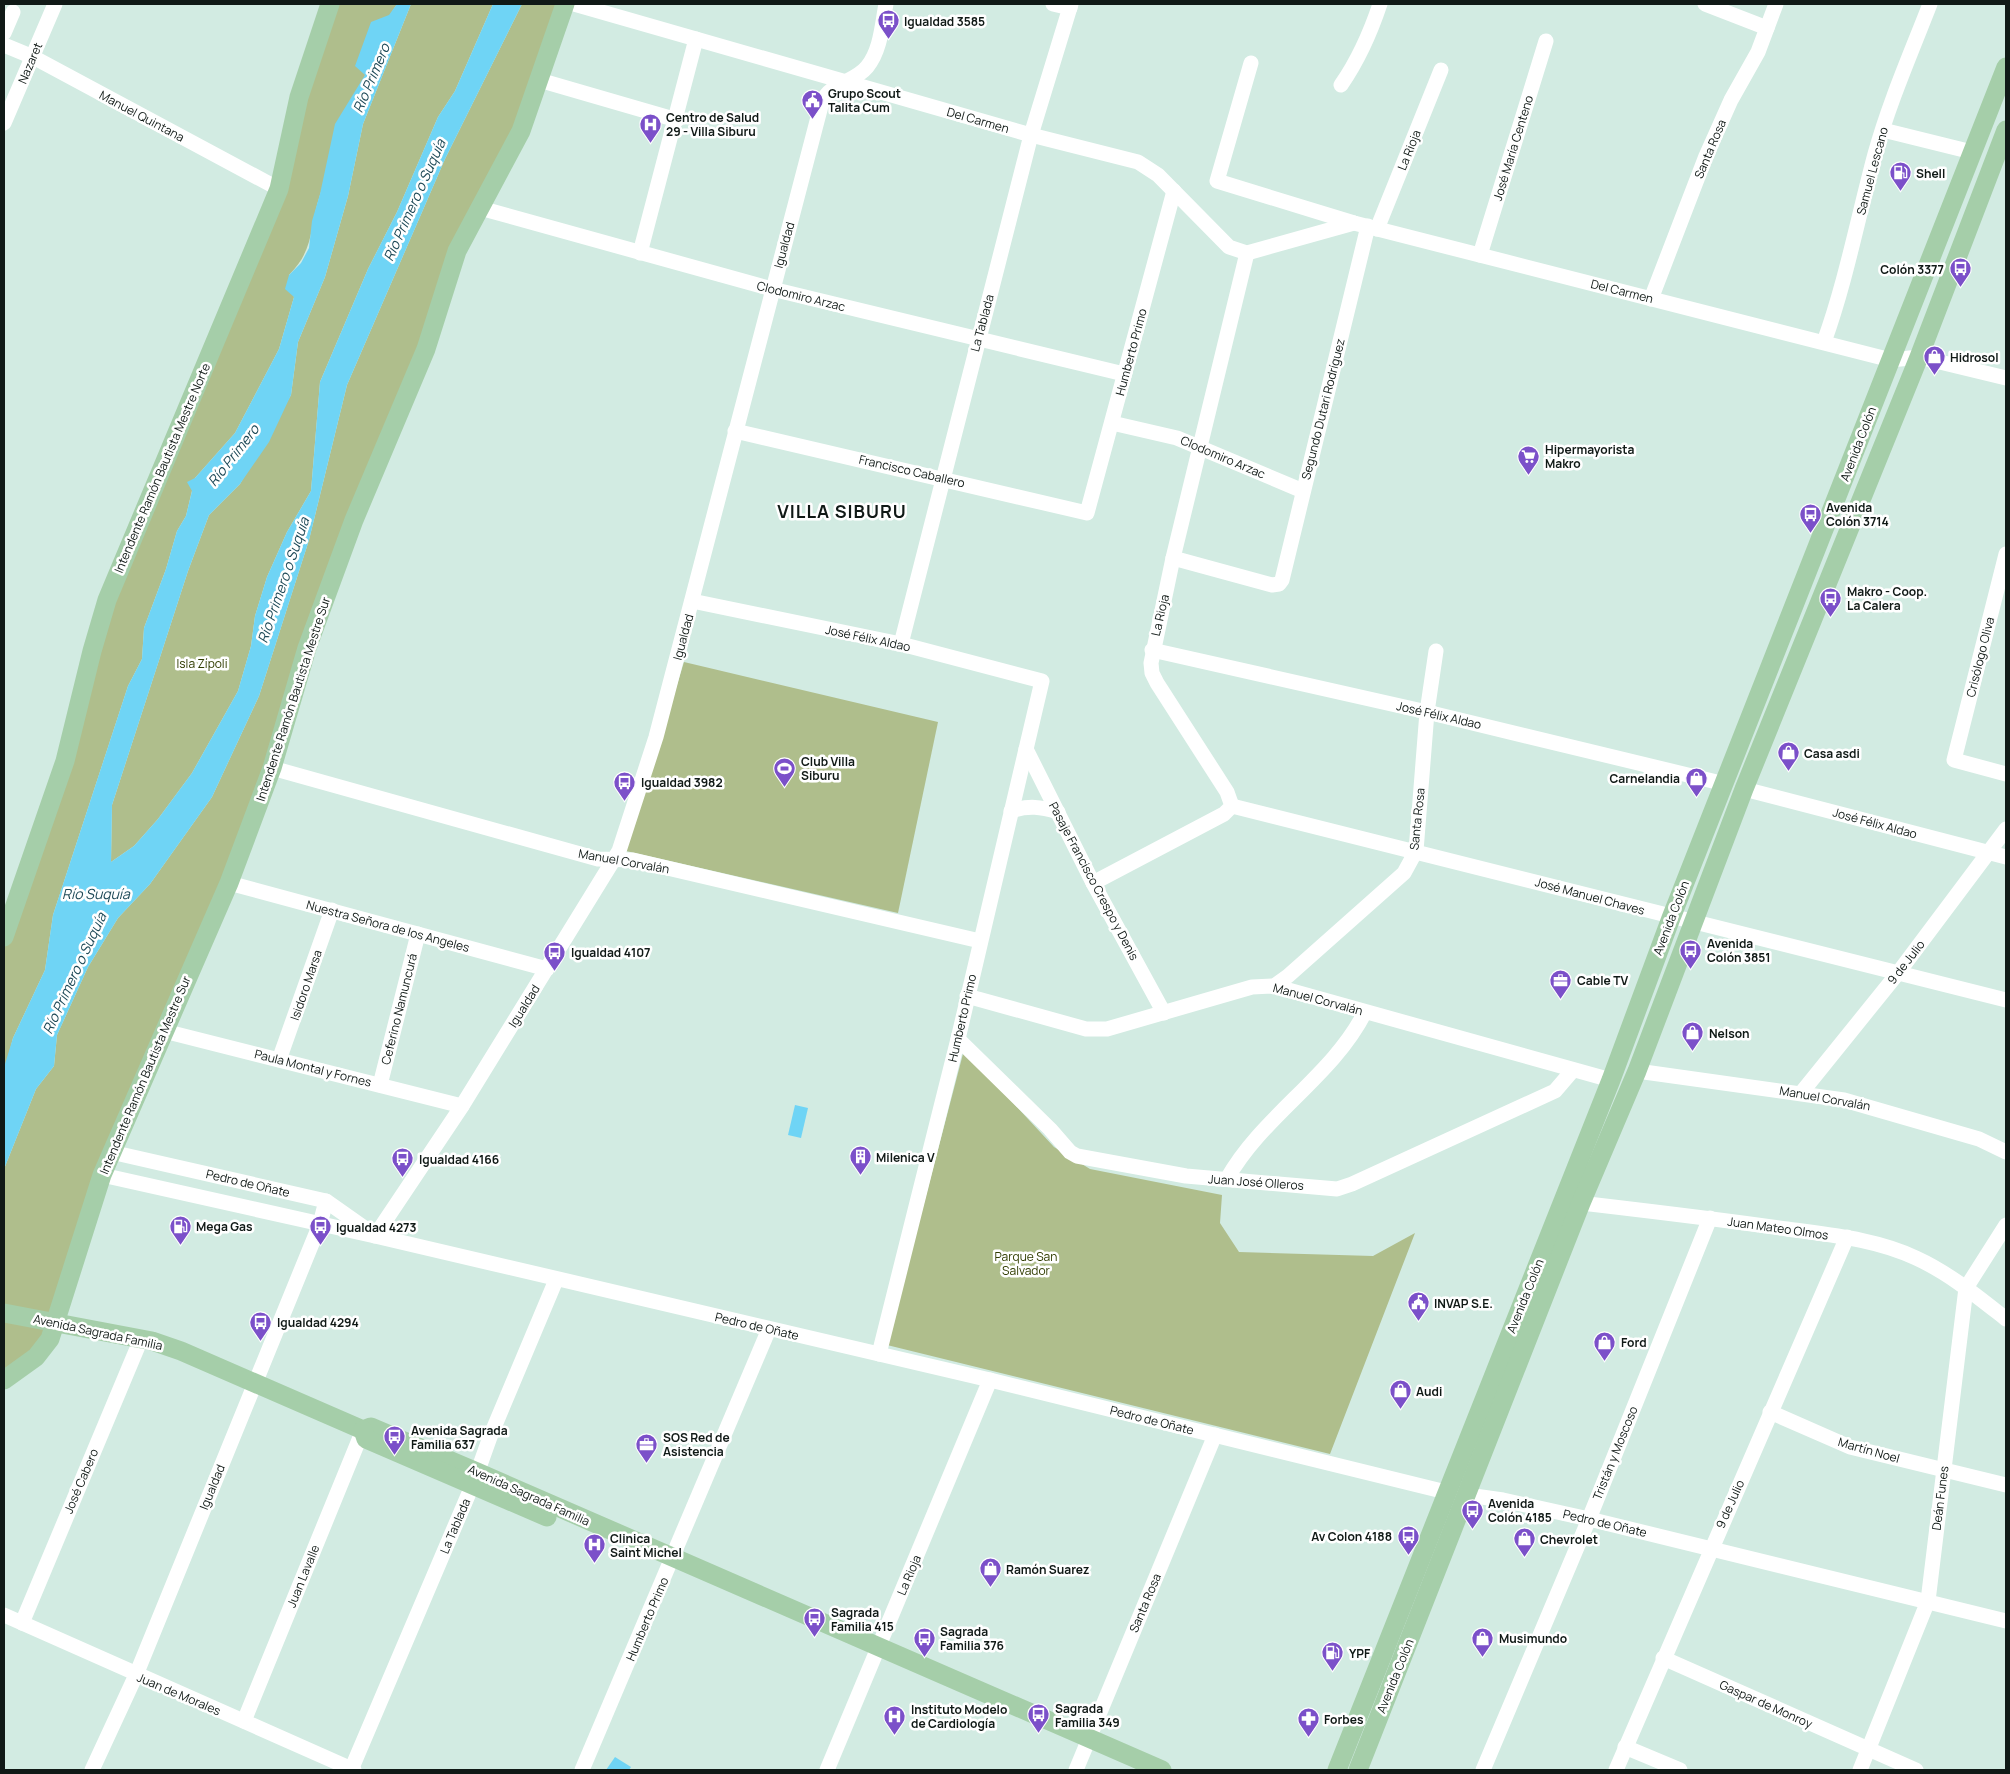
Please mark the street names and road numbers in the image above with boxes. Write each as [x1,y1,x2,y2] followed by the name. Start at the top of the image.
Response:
[14,39,46,86] street label: Nazaret
[96,86,188,146] street label: Manuel Quintana
[1489,93,1537,203] street label: José María Centeno
[945,103,1011,137] street label: Del Carmen
[1690,117,1730,181] street label: Santa Rosa
[1852,125,1892,217] street label: Samuel Lescano
[1393,127,1425,173] street label: La Rioja
[770,220,798,270] street label: Igualdad
[1589,275,1655,307] street label: Del Carmen
[755,277,847,315] street label: Clodomiro Arzac
[966,293,998,353] street label: La Tablada
[1111,307,1151,397] street label: Humberto Primo
[1297,337,1349,481] street label: Segundo Dutari Rodríguez
[110,360,214,576] street label: Intendente Ramón Bautista Mestre Norte
[1836,404,1880,484] street label: Avenida Colón
[1178,431,1268,483] street label: Clodomiro Arzac
[857,451,967,491] street label: Francisco Caballero
[1147,592,1173,638] street label: La Rioja
[252,594,334,803] street label: Intendente Ramón Bautista Mestre Sur
[669,612,697,662] street label: Igualdad
[1962,615,1998,699] street label: Crisólogo Oliva
[824,621,912,655] street label: José Félix Aldao
[1395,697,1483,733] street label: José Félix Aldao
[1405,787,1429,851] street label: Santa Rosa
[1045,799,1143,963] street label: Pasaje Francisco Crespo y Denis
[1831,804,1919,842] street label: José Félix Aldao
[577,845,671,877] street label: Manuel Corvalán
[1533,873,1647,919] street label: José Manuel Chaves
[1649,878,1693,958] street label: Avenida Colón
[304,896,472,956] street label: Nuestra Señora de los Angeles
[1883,936,1929,988] street label: 9 de Julio
[286,947,326,1023] street label: Isidoro Marsa
[377,952,421,1066] street label: Ceferino Namuncurá
[944,972,980,1064] street label: Humberto Primo
[95,973,195,1177] street label: Intendente Ramón Bautista Mestre Sur
[1271,979,1365,1019] street label: Manuel Corvalán
[504,981,544,1031] street label: Igualdad
[253,1045,373,1091] street label: Paula Montal y Fornes
[1778,1082,1872,1114] street label: Manuel Corvalán
[204,1165,292,1201] street label: Pedro de Oñate
[1208,1170,1304,1194] street label: Juan José Olleros
[1726,1213,1830,1243] street label: Juan Mateo Olmos
[1502,1256,1548,1336] street label: Avenida Colón
[713,1308,801,1344] street label: Pedro de Oñate
[32,1310,164,1354] street label: Avenida Sagrada Familia
[1108,1401,1196,1439] street label: Pedro de Oñate
[1588,1403,1642,1503] street label: Tristán y Moscoso
[1836,1433,1902,1467] street label: Martín Noel
[60,1446,102,1516] street label: José Cabero
[465,1460,593,1530] street label: Avenida Sagrada Familia
[195,1462,229,1512] street label: Igualdad
[1928,1465,1952,1531] street label: Deán Funes
[1712,1477,1748,1531] street label: 9 de Julio
[436,1496,474,1556] street label: La Tablada
[1561,1505,1649,1541] street label: Pedro de Oñate
[283,1542,323,1610] street label: Juan Lavalle
[893,1552,925,1598] street label: La Rioja
[1125,1571,1165,1635] street label: Santa Rosa
[622,1574,672,1664] street label: Humberto Primo
[1372,1636,1418,1716] street label: Avenida Colón
[135,1669,223,1719] street label: Juan de Morales
[1717,1676,1816,1732] street label: Gaspar de Monroy

